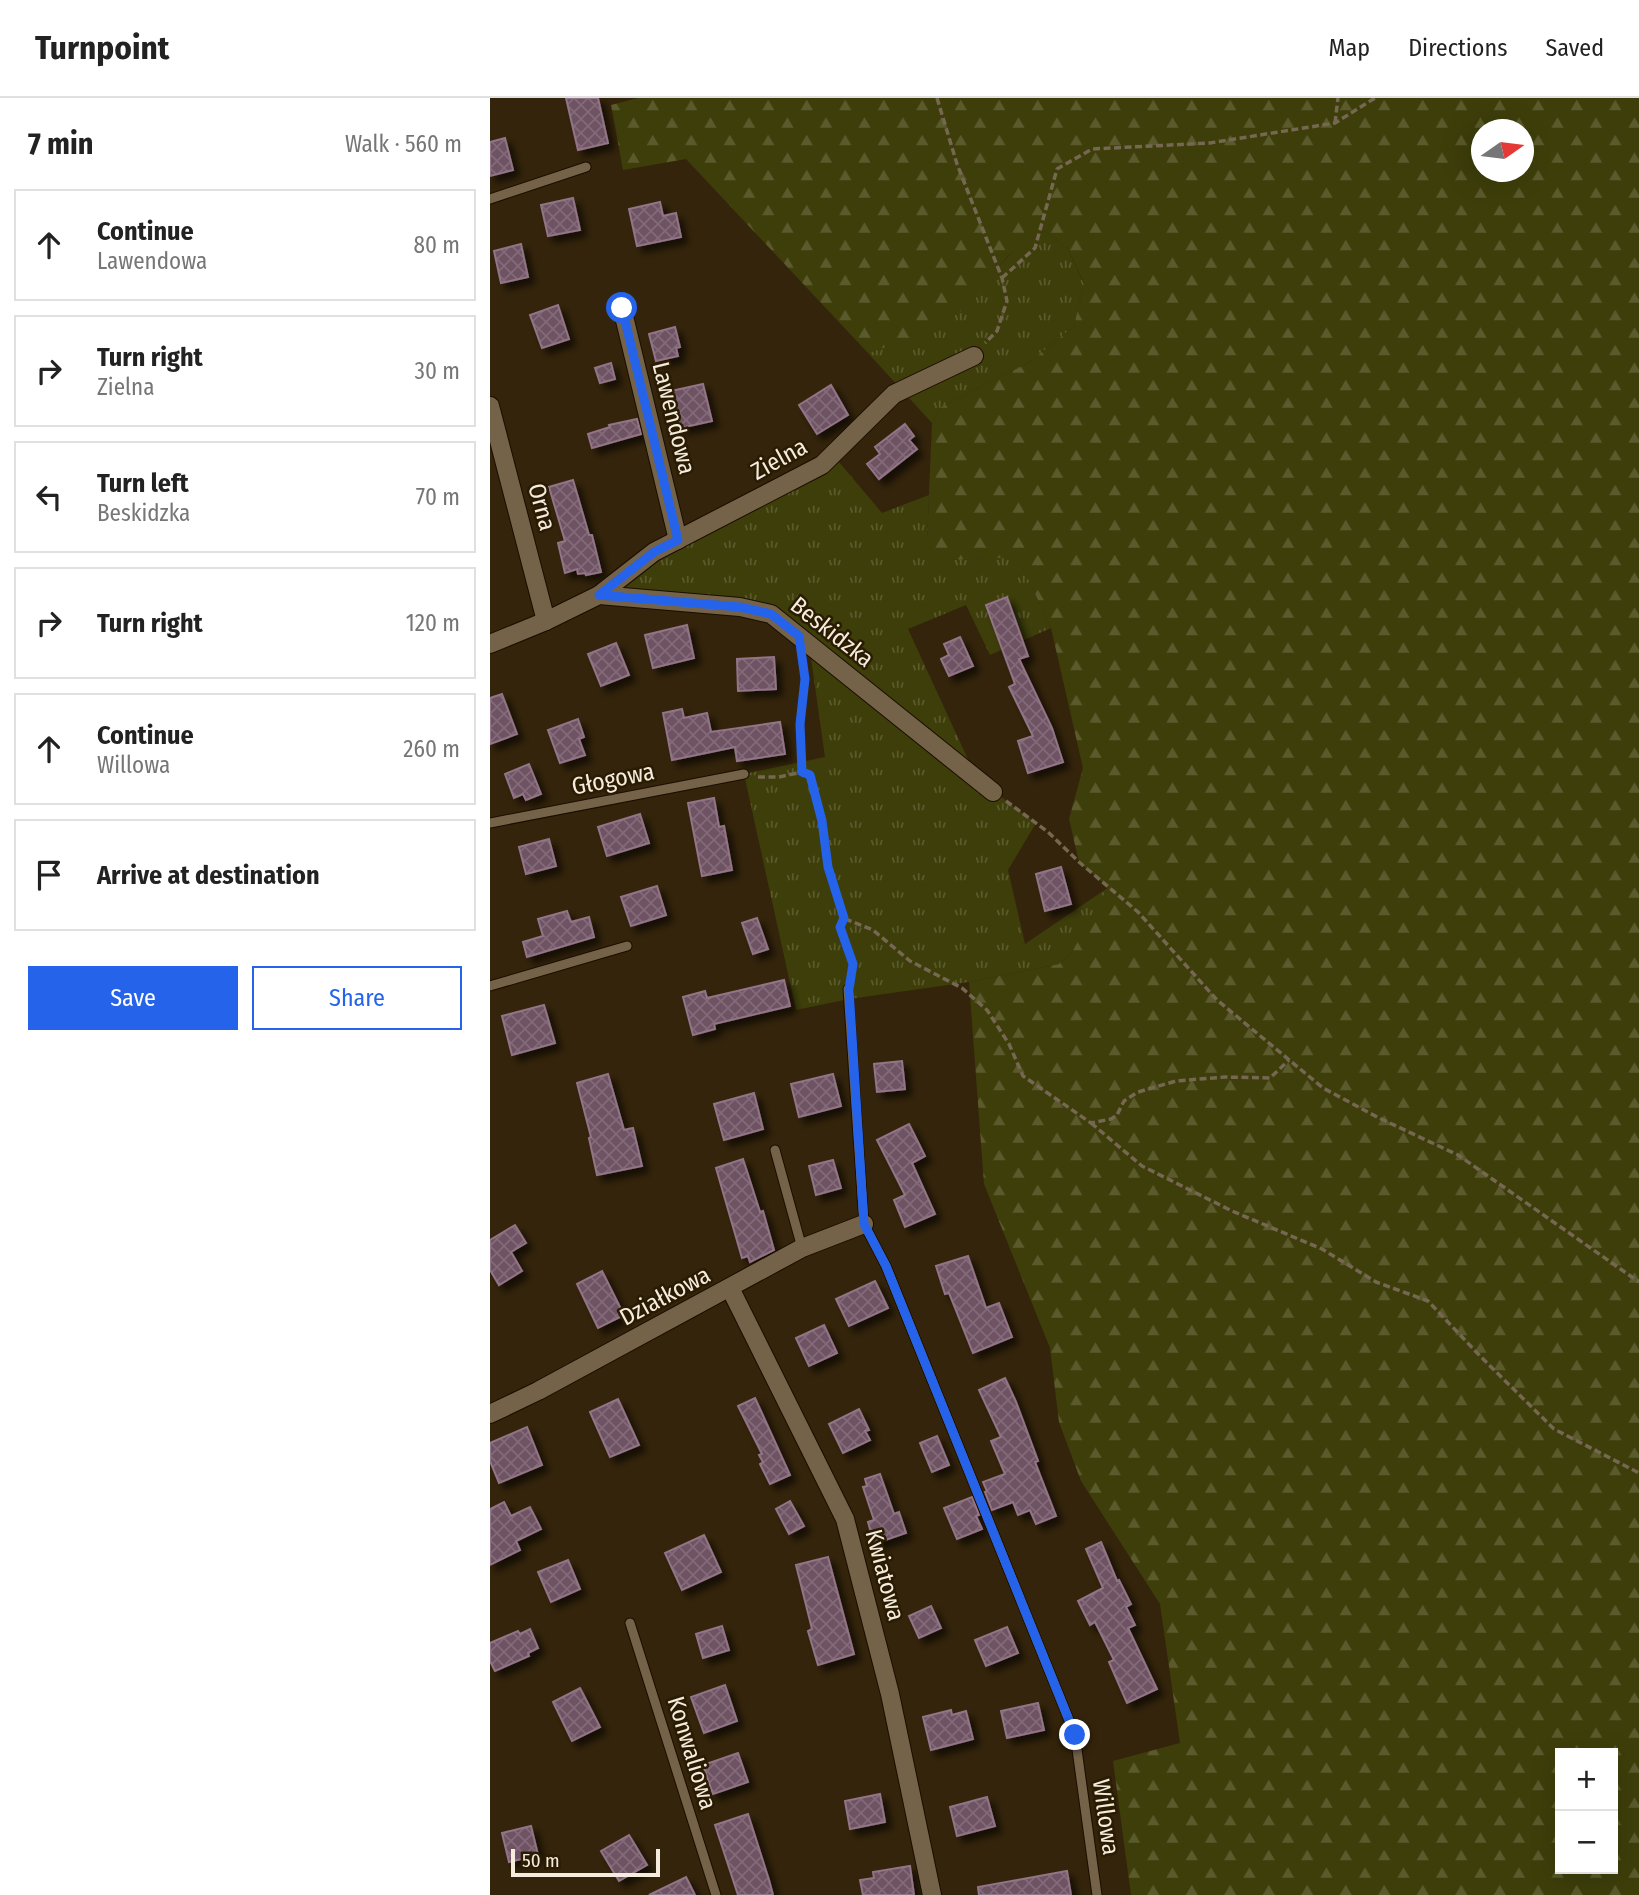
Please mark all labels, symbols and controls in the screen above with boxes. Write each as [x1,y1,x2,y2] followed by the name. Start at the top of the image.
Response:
[35,28,169,68] text: Turnpoint
[1329,34,1370,62] text: Map
[1408,34,1507,62] text: Directions
[1545,34,1604,62] text: Saved
[1471,119,1534,182] north arrow
[28,126,93,162] text: 7 min
[345,130,462,158] text: Walk · 560 m
[97,216,194,247] text: Continue
[30,226,68,264] icon: ahead
[413,231,460,259] text: 80 m
[97,247,207,275] text: Lawendowa
[606,292,637,323] route start
[97,342,203,373] text: Turn right
[30,352,68,390] icon: right
[415,357,460,385] text: 30 m
[647,359,701,477] street label: Lawendowa
[97,373,154,401] text: Zielna
[746,432,812,486] street label: Zielna
[97,468,189,499] text: Turn left
[30,478,68,516] icon: left
[522,480,562,534] street label: Orna
[416,483,460,511] text: 70 m
[97,499,190,527] text: Beskidzka
[785,591,879,673] street label: Beskidzka
[30,604,68,642] icon: right
[97,608,203,639] text: Turn right
[406,609,460,637] text: 120 m
[97,720,194,751] text: Continue
[30,730,68,768] icon: ahead
[403,735,460,763] text: 260 m
[97,751,170,779] text: Willowa
[569,757,657,801] street label: Głogowa
[30,856,68,894] icon: arrive
[97,860,320,891] text: Arrive at destination
[28,966,238,1030] button: Save
[252,966,462,1030] button: Share
[615,1261,715,1331] street label: Działkowa
[859,1526,911,1624] street label: Kwiatowa
[662,1693,722,1813] street label: Konwaliowa
[1059,1719,1090,1750] route end
[1555,1748,1618,1874] map controls
[1555,1748,1618,1811] button: +
[1087,1777,1125,1857] street label: Willowa
[1555,1811,1618,1874] button: −
[511,1846,660,1878] scale bar
[522,1849,560,1872] text: 50 m

